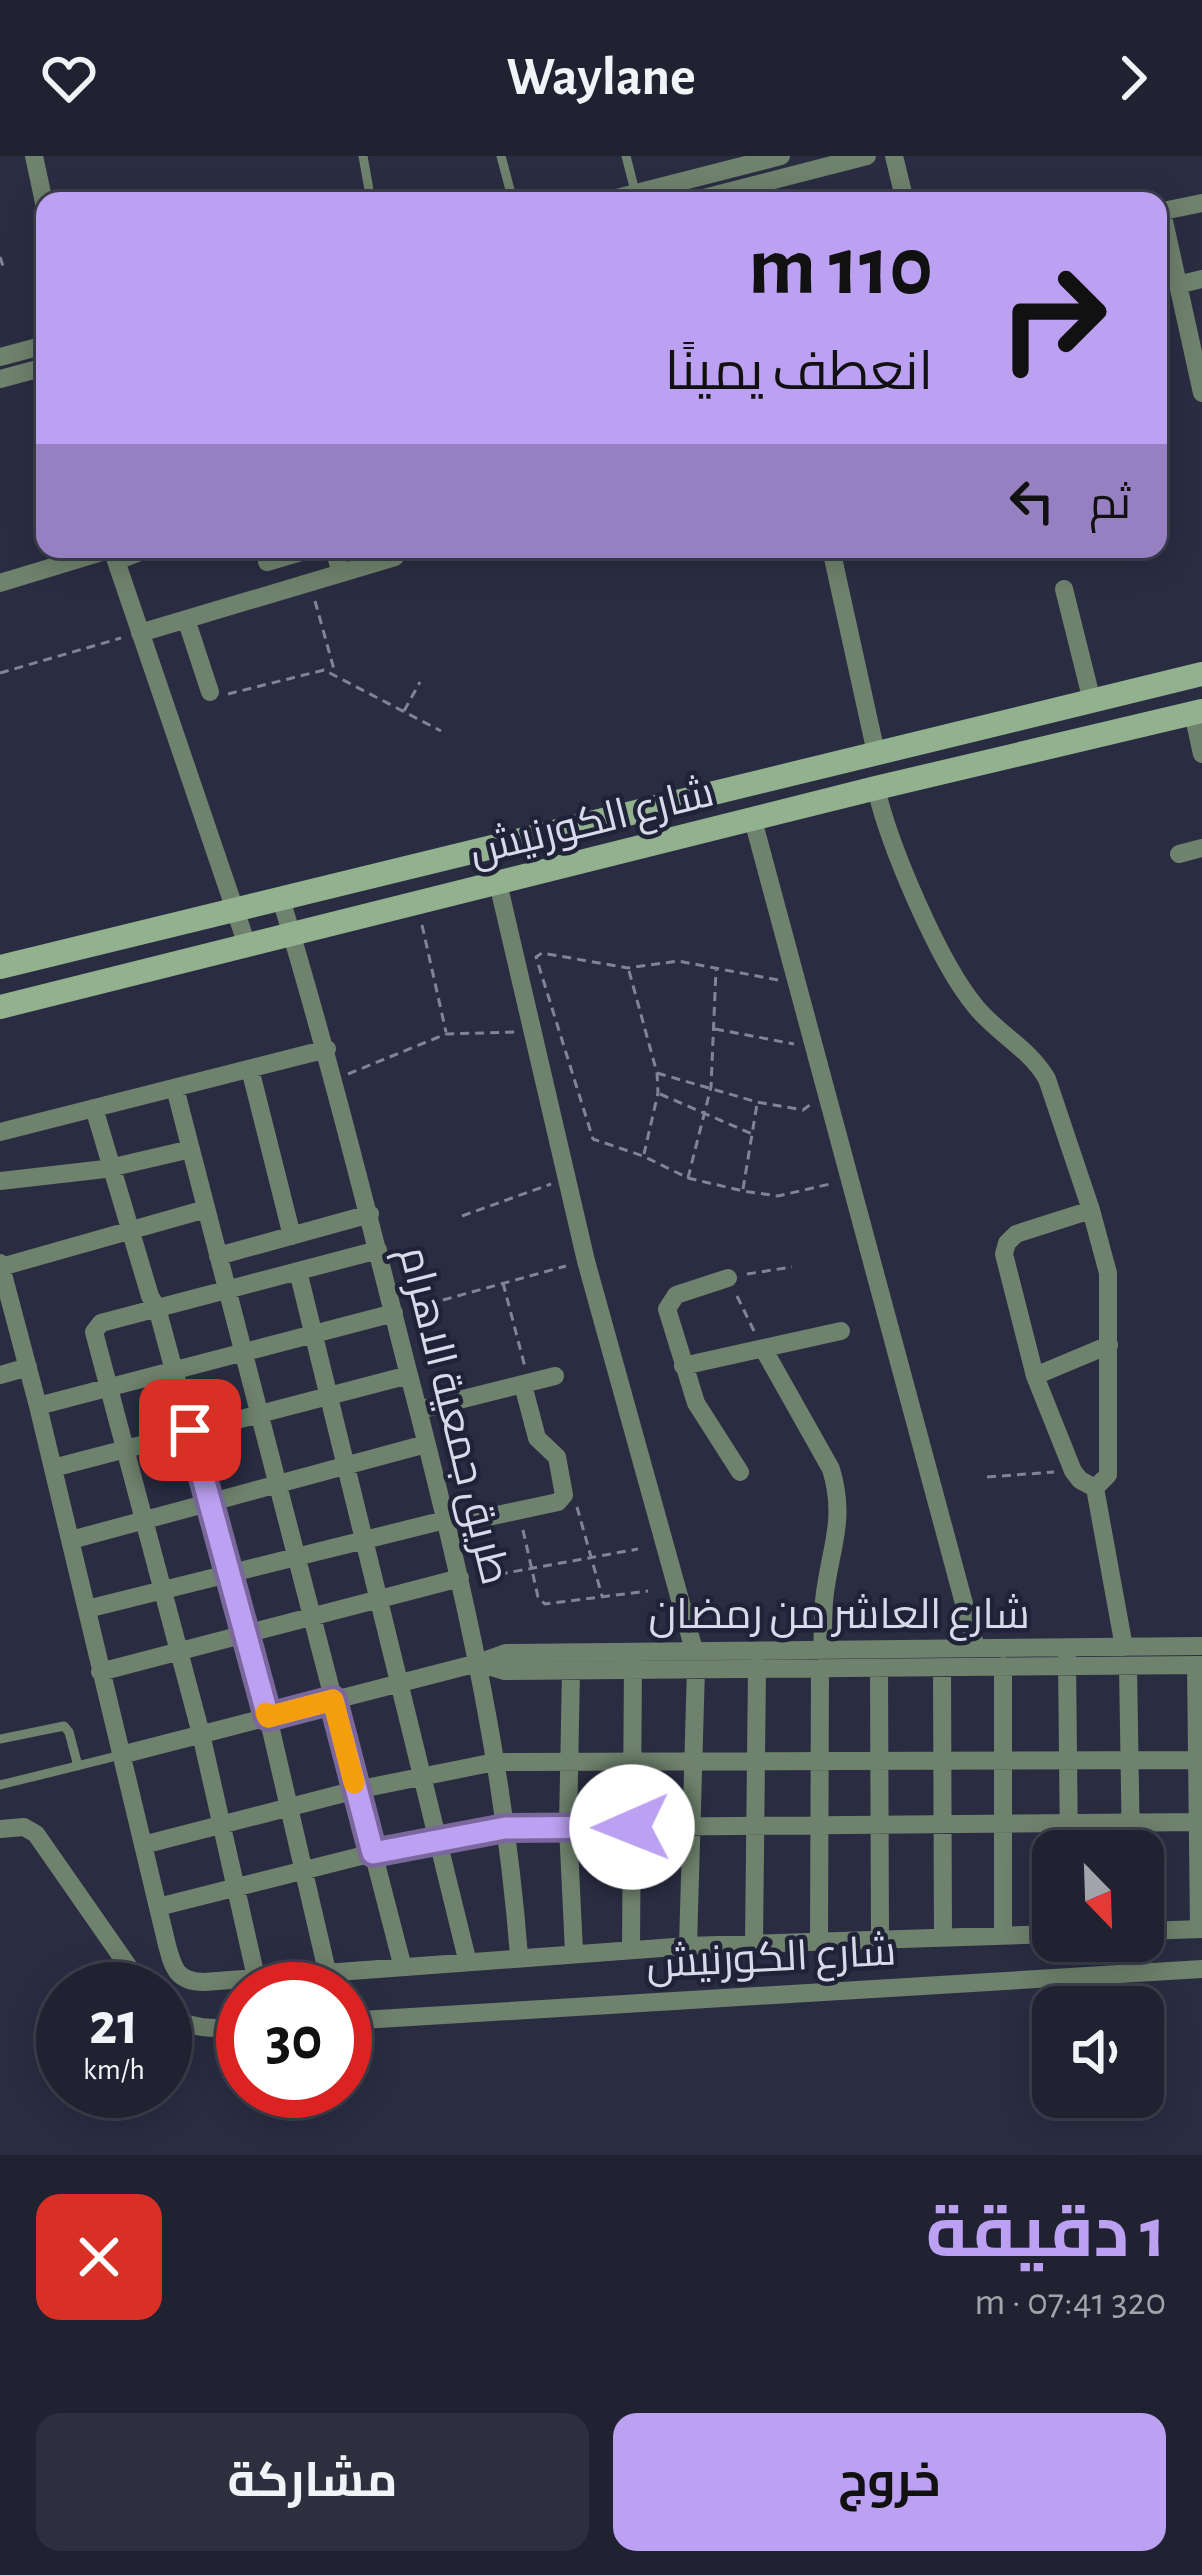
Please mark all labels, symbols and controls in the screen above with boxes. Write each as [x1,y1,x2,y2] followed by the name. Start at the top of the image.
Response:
[36,45,102,111] icon: heart
[1100,45,1166,111] icon: forward
[506,51,696,105] text: Waylane
[748,226,933,310] text: 110 m
[975,240,1131,396] icon: right
[665,346,933,400] text: انعطف يمينًا
[999,468,1065,534] icon: left
[1089,482,1131,527] text: ثم
[465,771,719,877] street label: شارع الكورنيش
[386,1242,516,1590] street label: طريق جمعية الاهرام
[139,1379,241,1481] pin
[157,1397,223,1463] icon: arrive
[648,1594,1030,1641] street label: شارع العاشر من رمضان
[569,1764,695,1890] position arrow
[1032,1830,1164,1962] north arrow
[1032,1830,1164,2118] map controls
[645,1930,897,1991] street label: شارع الكورنيش
[216,1962,372,2118] speed limit sign: 30
[1032,1986,1164,2118] button: sound
[89,1995,139,2055] text: 21
[83,2055,145,2085] text: km/h
[36,2194,162,2320] button: close
[926,2198,1166,2270] text: 1 دقيقة
[974,2283,1166,2322] text: 320 m · 07:41
[36,2413,589,2551] button: مشاركة
[613,2413,1166,2551] button: خروج

